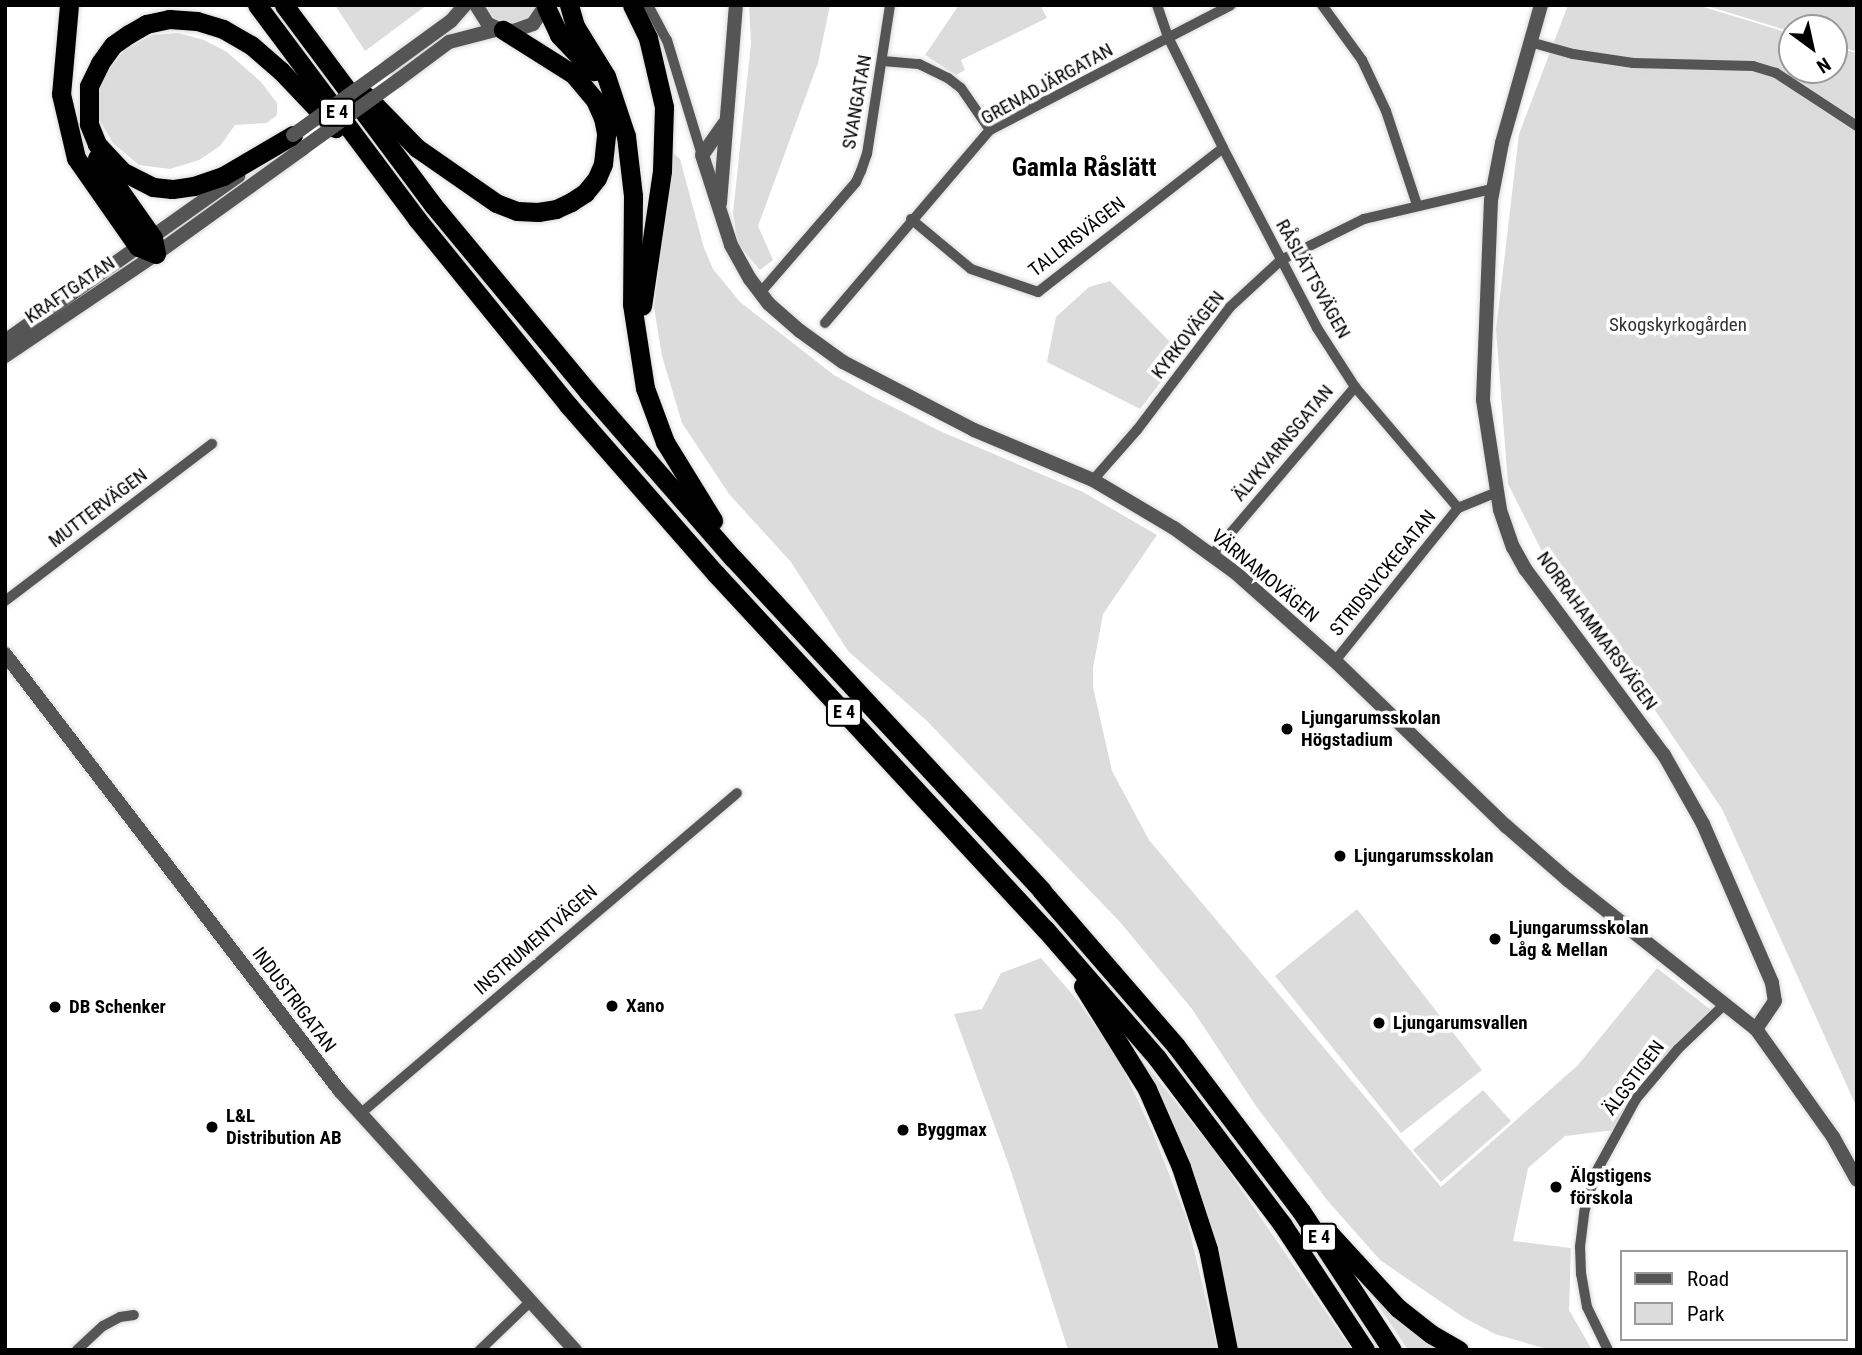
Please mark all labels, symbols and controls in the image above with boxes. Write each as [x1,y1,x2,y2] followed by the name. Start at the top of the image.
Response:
[1778,14,1848,84] north arrow
[977,38,1117,130] street label: GRENADJÄRGATAN
[837,53,877,151] street label: SVANGATAN
[1812,53,1835,78] text: N
[318,98,356,127] road number: E 4
[1012,152,1156,184] district label: Gamla Råslätt
[1024,192,1130,282] street label: TALLRISVÄGEN
[1271,215,1355,343] street label: RÅSLÄTTSVÄGEN
[21,252,119,328] street label: KRAFTGATAN
[1147,287,1229,383] street label: KYRKOVÄGEN
[1609,314,1747,336] park label: Skogskyrkogården
[1228,380,1338,506] street label: ÄLVKVARNSGATAN
[44,464,152,552] street label: MUTTERVÄGEN
[1325,506,1441,640] street label: STRIDSLYCKEGATAN
[1207,525,1323,627] street label: VÄRNAMOVÄGEN
[1532,547,1662,715] street label: NORRAHAMMARSVÄGEN
[825,698,863,726] road number: E 4
[1301,707,1441,751] place label: Ljungarumsskolan Högstadium
[1279,721,1295,737] marker: Ljungarumsskolan Högstadium
[1354,845,1494,867] place label: Ljungarumsskolan
[1332,848,1348,864] marker: Ljungarumsskolan
[470,880,602,1000] street label: INSTRUMENTVÄGEN
[1509,917,1649,961] place label: Ljungarumsskolan Låg & Mellan
[1487,931,1503,947] marker: Ljungarumsskolan Låg & Mellan
[247,943,341,1057] street label: INDUSTRIGATAN
[626,995,664,1017] place label: Xano
[69,996,166,1018] place label: DB Schenker
[604,998,620,1014] marker: Xano
[47,999,63,1015] marker: DB Schenker
[1393,1012,1528,1034] place label: Ljungarumsvallen
[1371,1015,1387,1031] marker: Ljungarumsvallen
[1599,1036,1669,1120] street label: ÄLGSTIGEN
[226,1105,342,1149] place label: L&L Distribution AB
[204,1119,220,1135] marker: L&L Distribution AB
[917,1119,987,1141] place label: Byggmax
[895,1122,911,1138] marker: Byggmax
[1570,1165,1652,1209] place label: Älgstigens förskola
[1548,1179,1564,1195] marker: Älgstigens förskola
[1300,1222,1338,1252] road number: E 4
[1620,1250,1848,1341] legend
[1687,1267,1729,1291] text: Road
[1687,1302,1724,1326] text: Park

